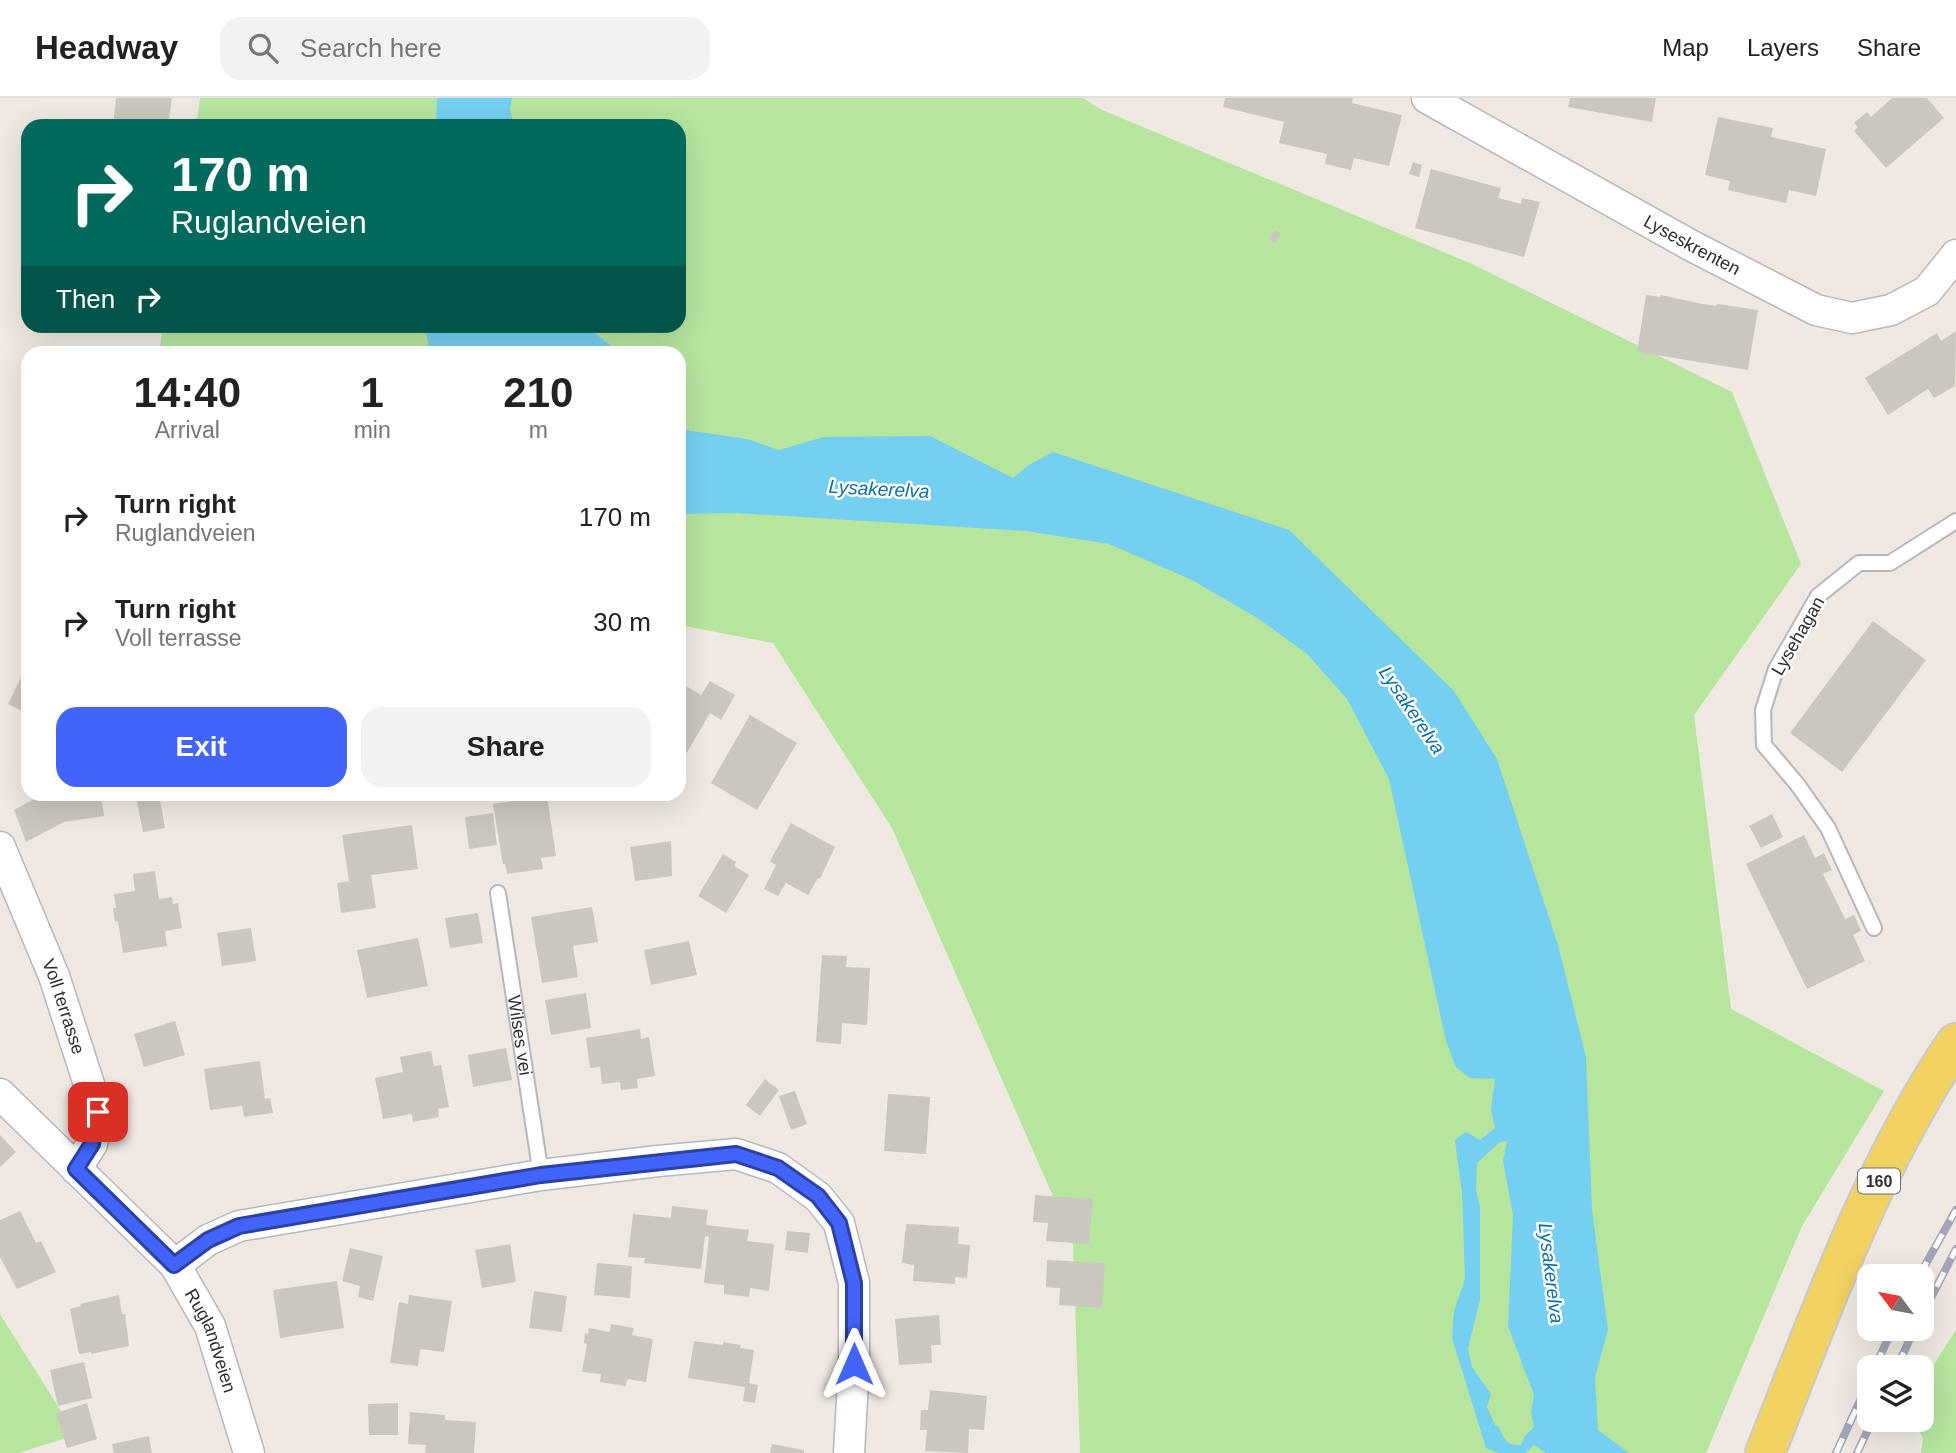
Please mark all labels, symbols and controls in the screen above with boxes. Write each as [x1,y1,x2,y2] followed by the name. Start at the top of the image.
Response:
[220,17,710,80] search box
[35,29,178,66] text: Headway
[244,29,282,67] icon: search
[300,33,442,63] text: Search here
[1662,34,1709,61] text: Map
[1747,34,1819,61] text: Layers
[1857,34,1921,61] text: Share
[56,147,147,238] icon: right
[171,147,310,201] text: 170 m
[171,204,367,240] text: Ruglandveien
[1640,211,1743,279] street label: Lyseskrenten
[129,280,167,318] icon: right
[56,284,115,314] text: Then
[134,369,241,416] text: 14:40
[360,369,384,416] text: 1
[503,369,573,416] text: 210
[155,417,220,443] text: Arrival
[354,417,391,443] text: min
[529,417,548,443] text: m
[828,476,930,502] water label: Lysakerelva
[115,489,236,519] text: Turn right
[56,499,94,537] icon: right
[579,502,651,532] text: 170 m
[115,520,256,546] text: Ruglandveien
[1767,593,1829,679] street label: Lysehagan
[115,594,236,624] text: Turn right
[56,604,94,642] icon: right
[593,607,651,637] text: 30 m
[115,625,242,651] text: Voll terrasse
[1375,662,1449,758] water label: Lysakerelva
[56,707,347,787] button: Exit
[361,707,651,787] button: Share
[38,956,89,1057] street label: Voll terrasse
[504,994,536,1077] street label: Wilses vei
[68,1082,128,1142] pin
[79,1093,117,1131] icon: arrive
[1858,1168,1900,1194] road number: 160
[1534,1222,1568,1324] water label: Lysakerelva
[1857,1264,1934,1340] north arrow
[1857,1264,1934,1432] map controls
[181,1285,240,1395] street label: Ruglandveien
[817,1327,891,1401] position arrow
[1857,1355,1934,1432] button: layers

